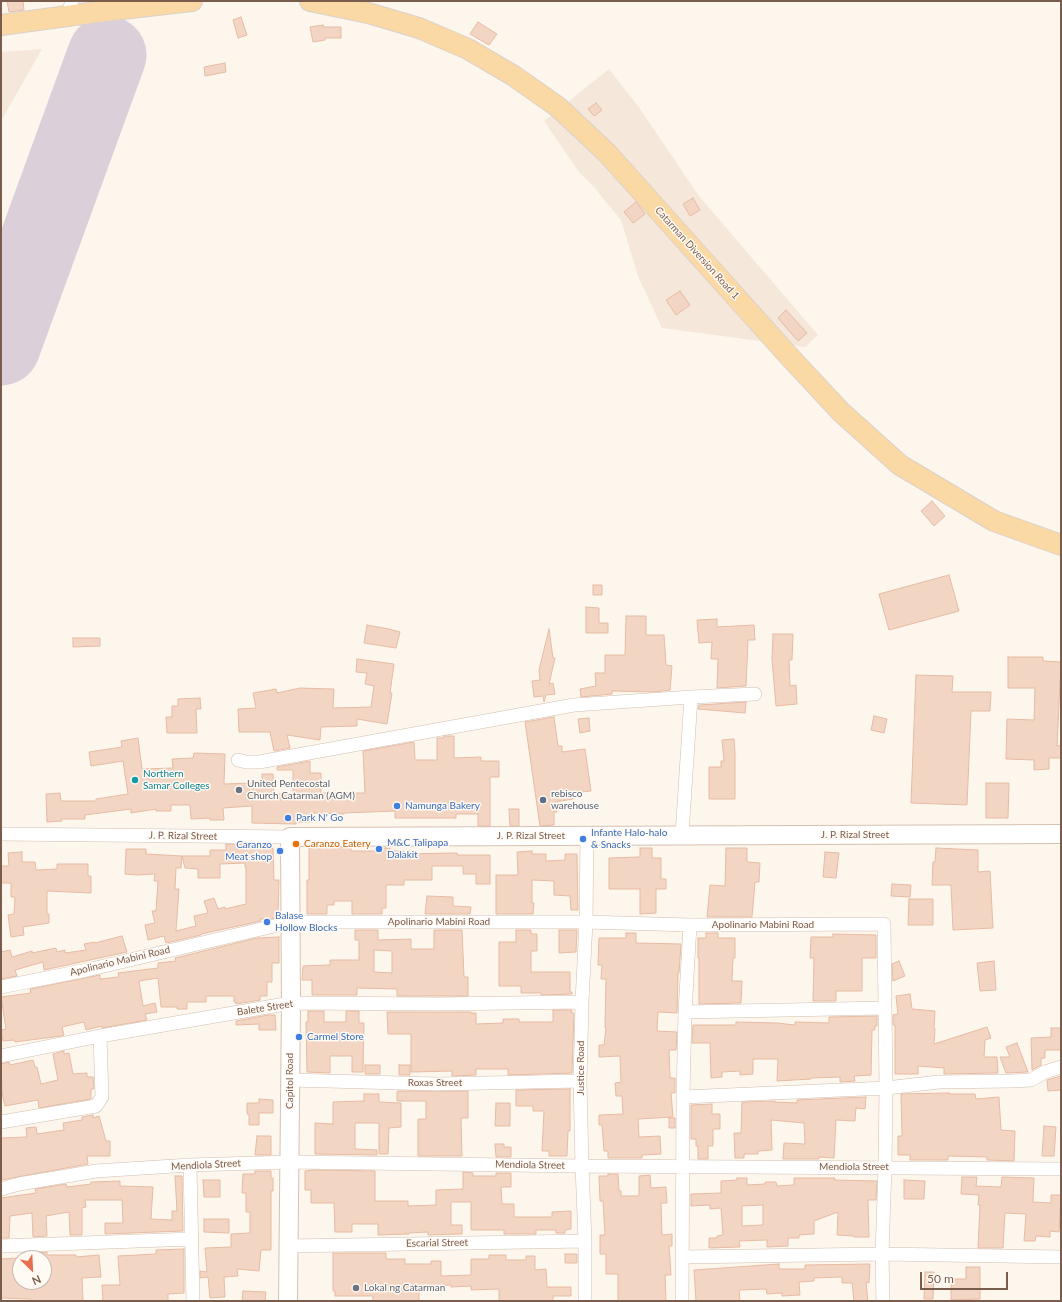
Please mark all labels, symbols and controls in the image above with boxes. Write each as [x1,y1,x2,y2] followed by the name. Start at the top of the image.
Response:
[652,204,742,302] street label: Catarman Diversion Road 1
[143,768,210,792] place label: Northern Samar Colleges
[130,775,140,785] marker: Northern Samar Colleges
[247,778,355,802] place label: United Pentecostal Church Catarman (AGM)
[234,785,244,795] marker: United Pentecostal Church Catarman (AGM)
[551,788,599,812] place label: rebisco warehouse
[538,795,548,805] marker: rebisco warehouse
[405,800,480,812] place label: Namunga Bakery
[392,801,402,811] marker: Namunga Bakery
[296,812,343,824] place label: Park N' Go
[283,813,293,823] marker: Park N' Go
[591,827,667,850] place label: Infante Halo-halo & Snacks
[149,829,217,843] street label: J. P. Rizal Street
[821,829,889,841] street label: J. P. Rizal Street
[497,830,565,842] street label: J. P. Rizal Street
[578,834,588,844] marker: Infante Halo-halo & Snacks
[387,837,448,860] place label: M&C Talipapa Dalakit
[304,838,371,850] place label: Caranzo Eatery
[225,839,272,862] place label: Caranzo Meat shop
[291,839,301,849] marker: Caranzo Eatery
[374,844,384,854] marker: M&C Talipapa Dalakit
[275,846,285,856] marker: Caranzo Meat shop
[275,910,337,934] place label: Balase Hollow Blocks
[388,916,490,928] street label: Apolinario Mabini Road
[262,917,272,927] marker: Balase Hollow Blocks
[712,919,814,931] street label: Apolinario Mabini Road
[69,944,171,978] street label: Apolinario Mabini Road
[236,998,294,1018] street label: Balete Street
[307,1031,364,1043] place label: Carmel Store
[294,1032,304,1042] marker: Carmel Store
[575,1041,587,1095] street label: Justice Road
[284,1053,296,1109] street label: Capitol Road
[408,1077,462,1089] street label: Roxas Street
[171,1157,241,1173] street label: Mendiola Street
[495,1158,565,1172] street label: Mendiola Street
[819,1161,889,1173] street label: Mendiola Street
[406,1236,468,1250] street label: Escarial Street
[12,1250,52,1290] north arrow
[922,1264,1010,1290] scale bar
[927,1271,954,1286] text: 50 m
[30,1273,43,1288] text: N
[364,1282,445,1294] place label: Lokal ng Catarman
[351,1283,361,1293] marker: Lokal ng Catarman

